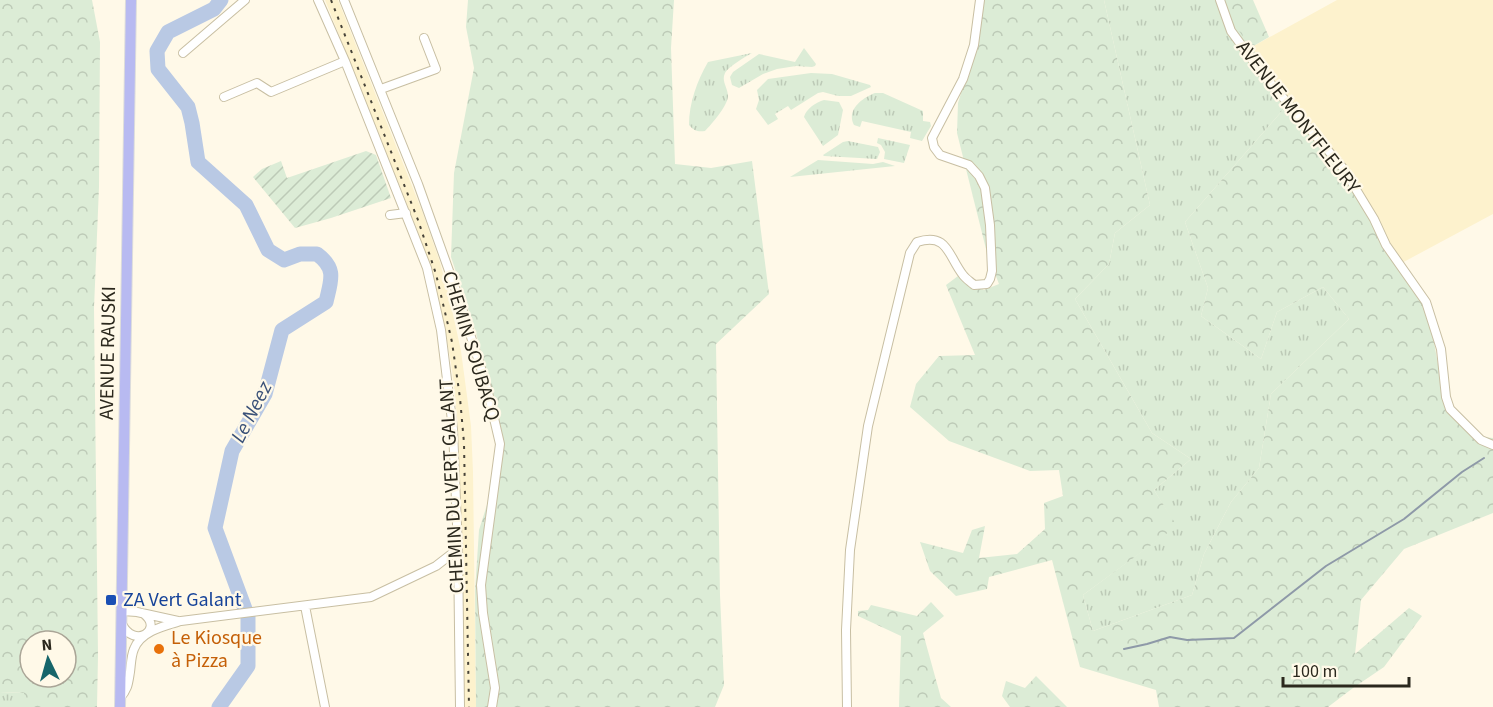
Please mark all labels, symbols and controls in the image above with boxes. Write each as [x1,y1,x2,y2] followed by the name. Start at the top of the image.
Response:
[1229,35,1367,200] street label: AVENUE MONTFLEURY
[435,268,507,424] street label: CHEMIN SOUBACQ
[93,286,123,420] street label: AVENUE RAUSKI
[223,375,280,448] water label: Le Neez
[432,378,472,594] street label: CHEMIN DU VERT GALANT
[123,586,242,614] place label: ZA Vert Galant
[104,593,118,607] marker: ZA Vert Galant
[171,624,262,675] place label: Le Kiosque à Pizza
[18,629,78,689] north arrow
[41,634,53,656] text: N
[152,642,166,656] marker: Le Kiosque à Pizza
[1283,650,1409,688] scale bar
[1292,659,1337,684] text: 100 m

